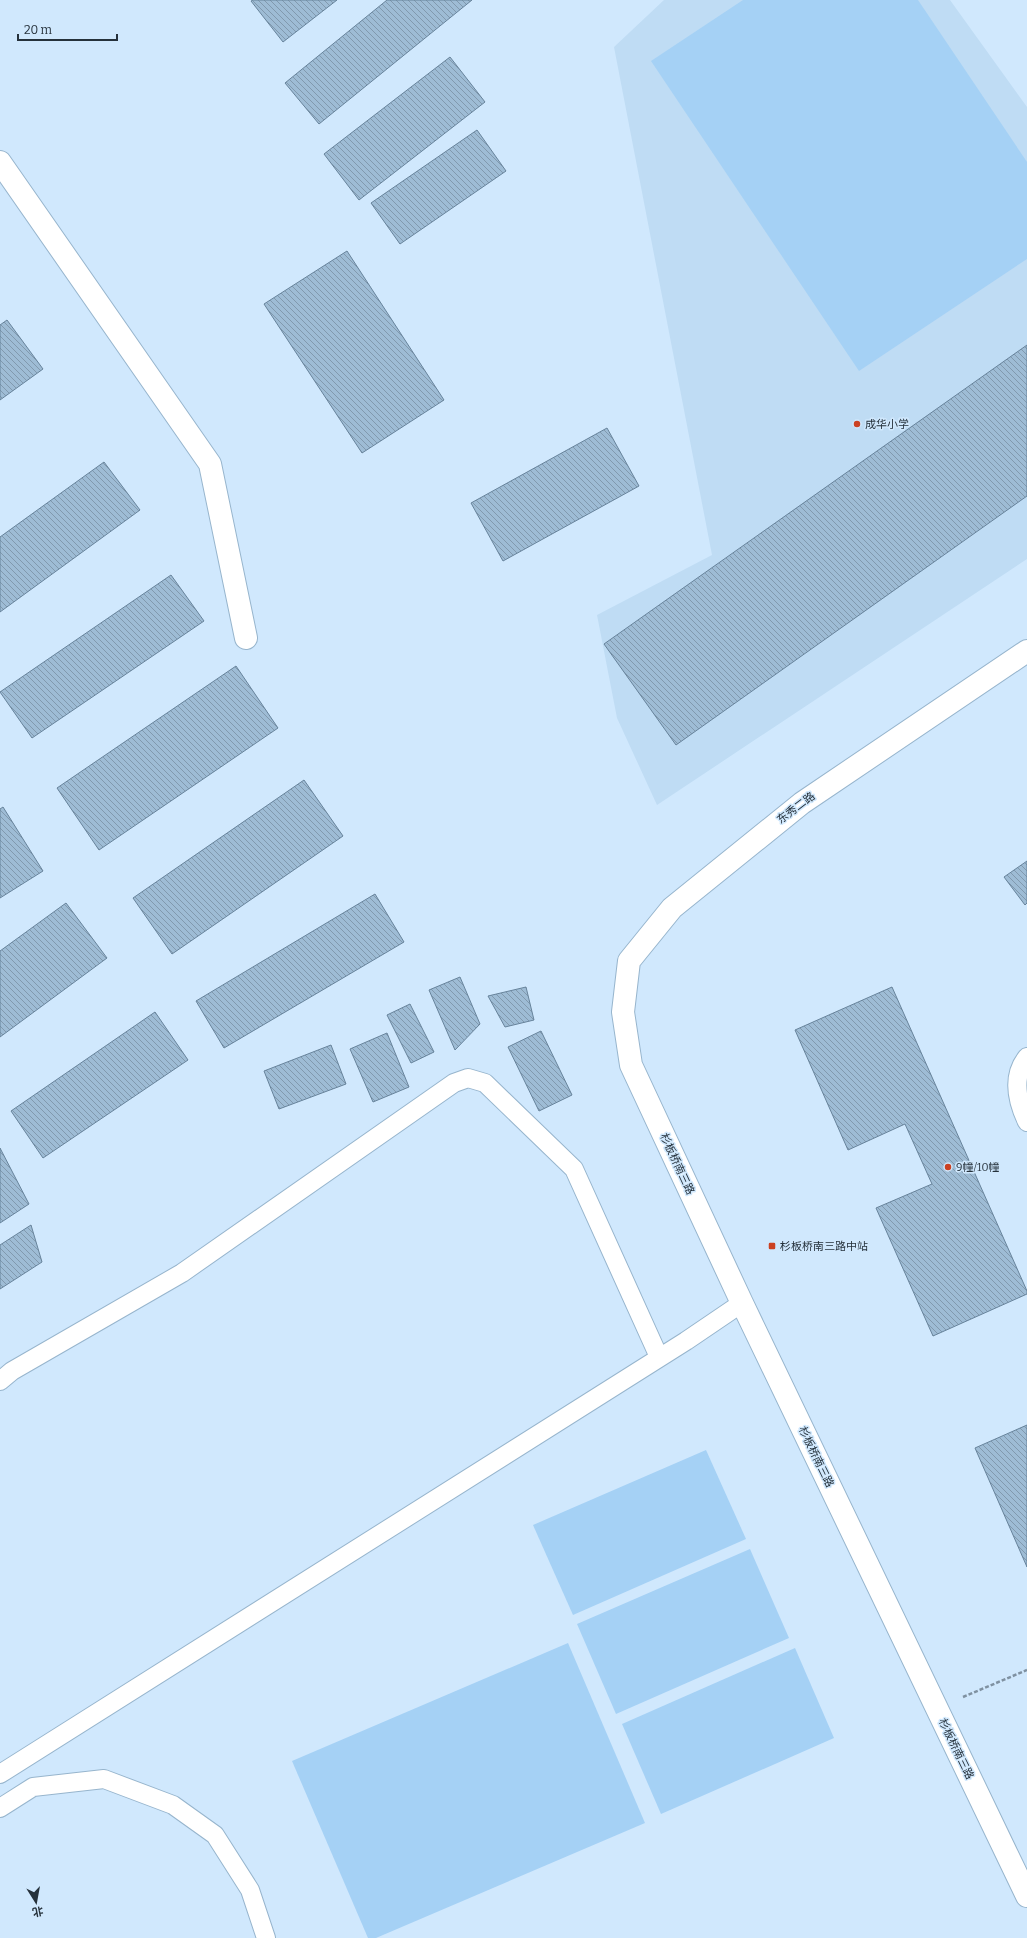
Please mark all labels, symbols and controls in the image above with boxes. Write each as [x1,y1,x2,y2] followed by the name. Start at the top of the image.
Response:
[18,16,117,42] scale bar
[24,23,53,37] text: 20 m
[865,418,909,431] place label: 成华小学
[852,419,862,429] marker: 成华小学
[775,790,817,826] street label: 东秀二路
[657,1131,697,1197] street label: 杉板桥南三路
[956,1161,999,1174] place label: 9幢/10幢
[943,1162,953,1172] marker: 9幢/10幢
[780,1240,868,1253] place label: 杉板桥南三路中站
[767,1241,777,1251] marker: 杉板桥南三路中站
[796,1424,836,1490] street label: 杉板桥南三路
[936,1716,976,1782] street label: 杉板桥南三路
[16,1882,56,1922] north arrow
[31,1904,44,1919] text: 北

